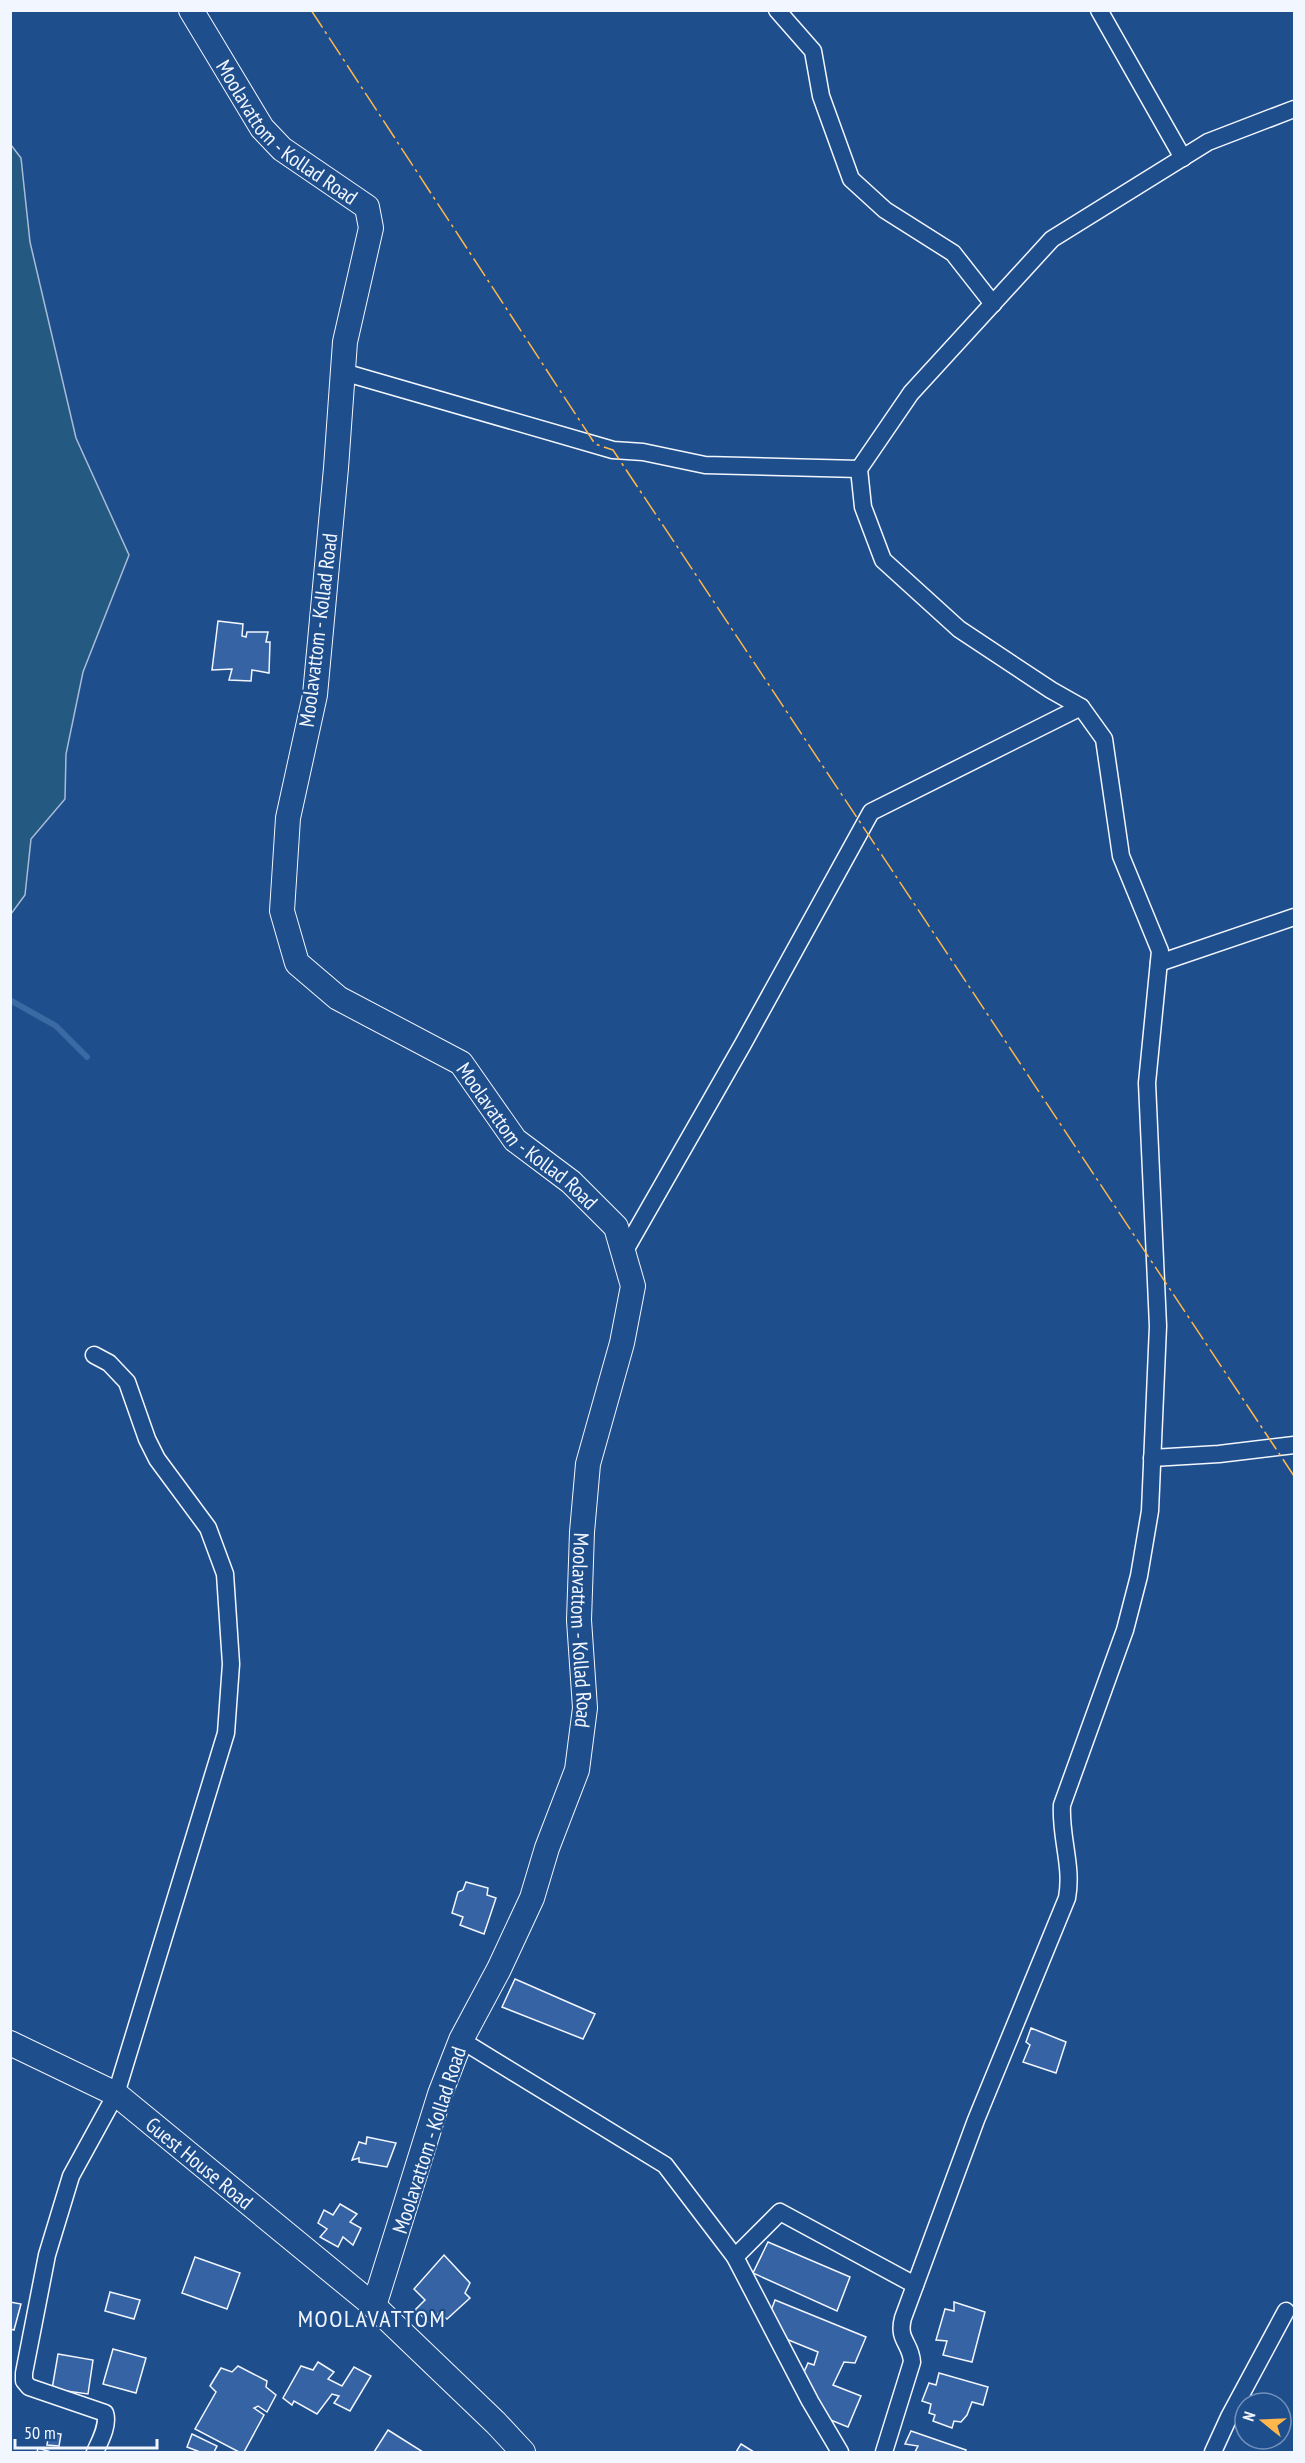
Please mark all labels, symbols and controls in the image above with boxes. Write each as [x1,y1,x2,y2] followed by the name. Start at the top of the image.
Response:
[211,55,363,210] street label: Moolavattom - Kollad Road
[293,532,343,728] street label: Moolavattom - Kollad Road
[451,1057,604,1215] street label: Moolavattom - Kollad Road
[565,1532,599,1729] street label: Moolavattom - Kollad Road
[386,2043,472,2237] street label: Moolavattom - Kollad Road
[141,2111,259,2215] street label: Guest House Road
[298,2303,446,2334] district label: MOOLAVATTOM
[1233,2391,1293,2451] north arrow
[1238,2409,1260,2424] text: N
[15,2412,158,2450] scale bar
[24,2421,56,2444] text: 50 m

